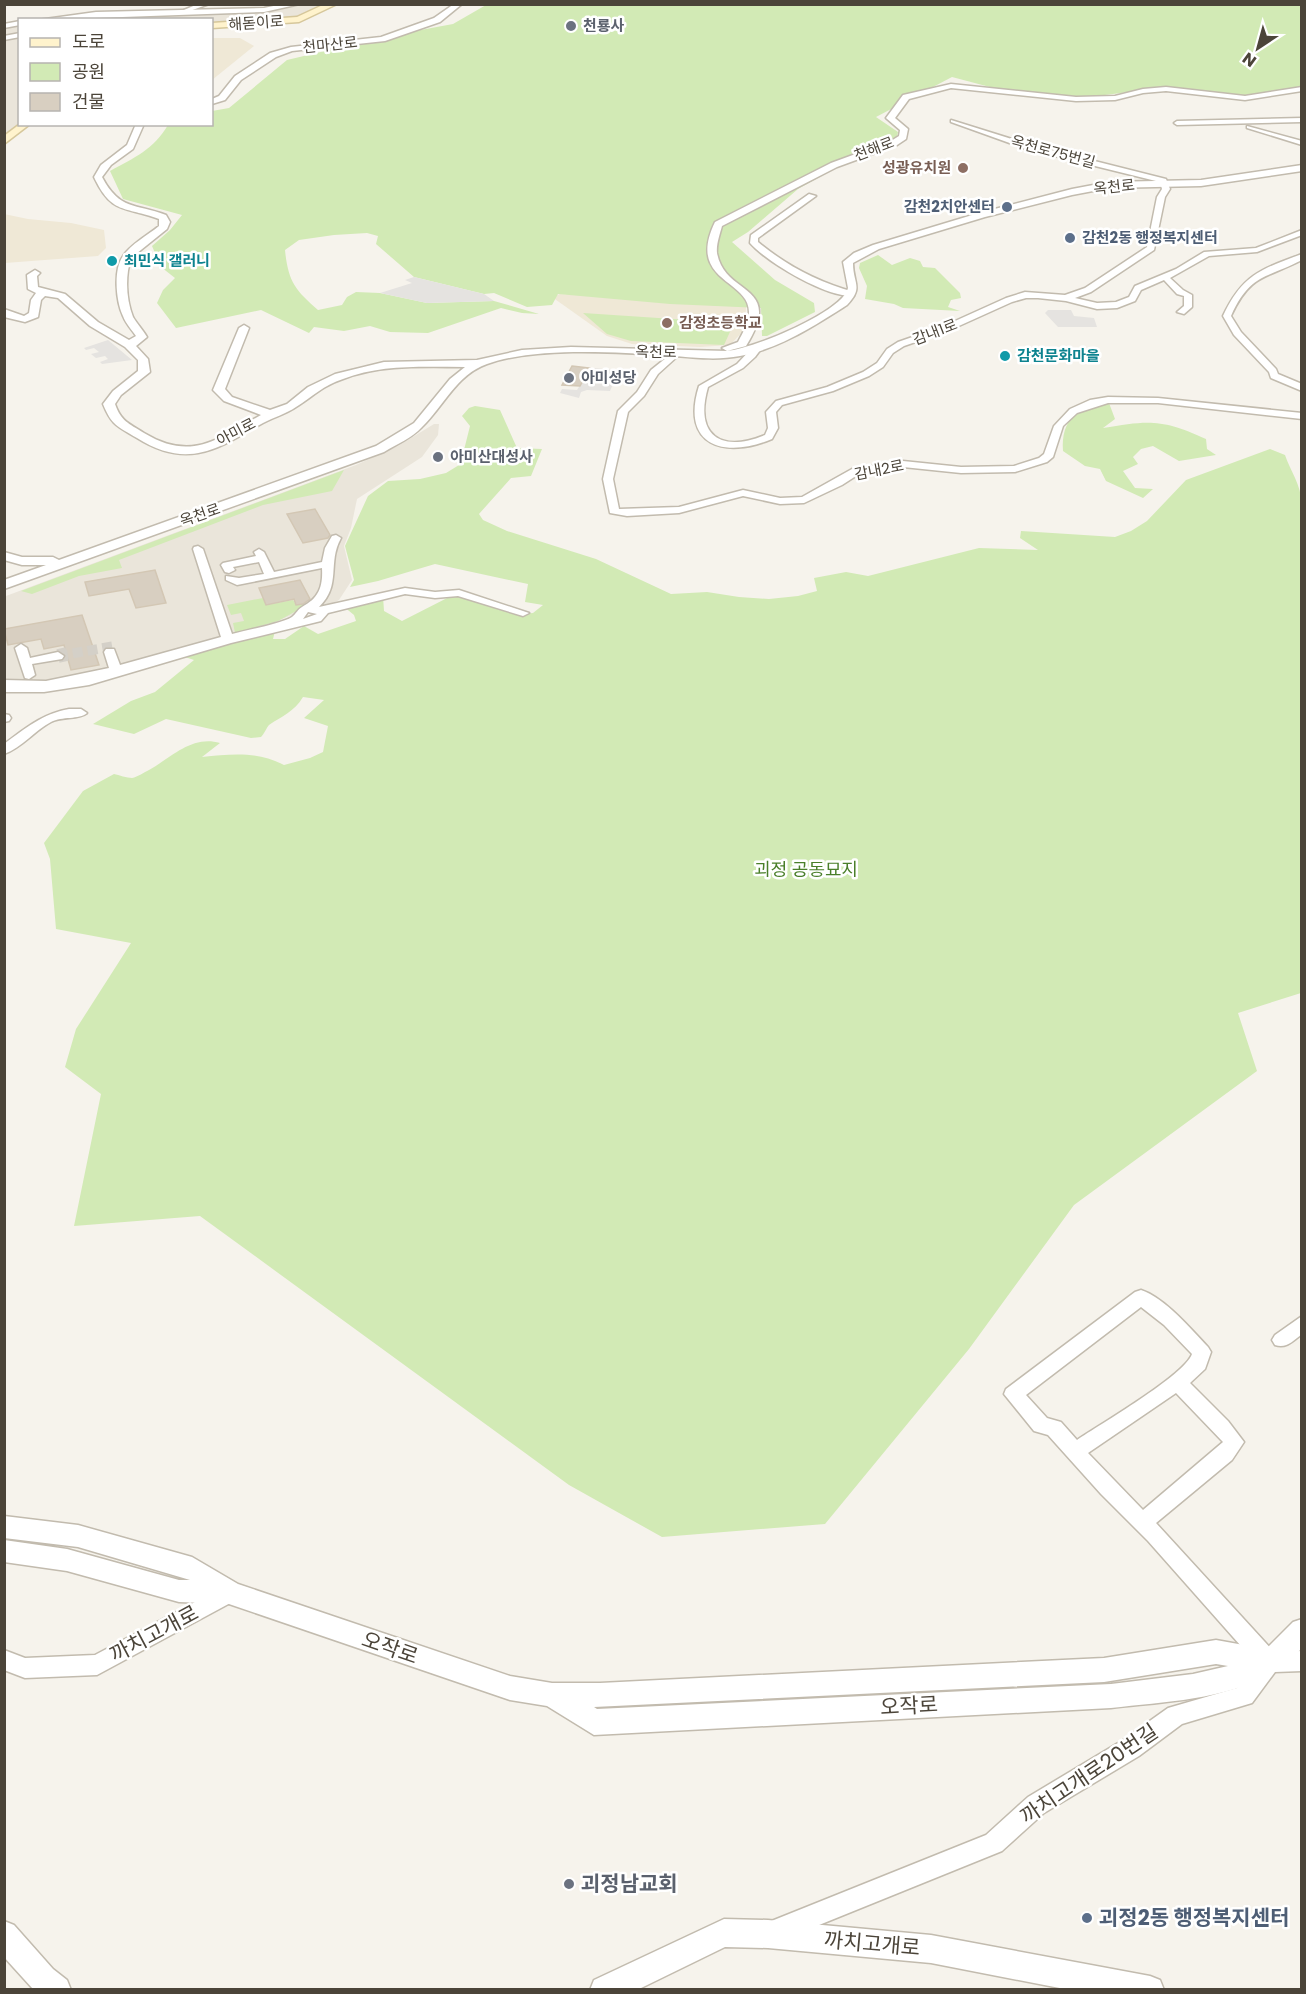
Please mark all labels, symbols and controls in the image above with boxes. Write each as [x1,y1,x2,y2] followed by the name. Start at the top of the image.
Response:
[228,10,284,35] street label: 해돋이로
[583,15,625,36] place label: 천룡사
[18,18,213,126] legend
[1228,18,1288,78] north arrow
[564,19,578,33] marker: 천룡사
[72,29,105,54] text: 도로
[301,31,358,58] street label: 천마산로
[1238,47,1261,73] text: N
[72,59,105,84] text: 공원
[72,89,105,114] text: 건물
[1009,130,1098,173] street label: 옥천로75번길
[851,131,897,166] street label: 천해로
[882,157,951,178] place label: 성광유치원
[956,161,970,175] marker: 성광유치원
[1092,174,1136,199] street label: 옥천로
[904,196,995,217] place label: 감천2치안센터
[1000,200,1014,214] marker: 감천2치안센터
[1082,227,1218,248] place label: 감천2동 행정복지센터
[1063,231,1077,245] marker: 감천2동 행정복지센터
[124,250,210,271] place label: 최민식 갤러니
[105,254,119,268] marker: 최민식 갤러니
[679,312,762,333] place label: 감정초등학교
[909,313,960,350] street label: 감내1로
[660,316,674,330] marker: 감정초등학교
[635,341,677,362] street label: 옥천로
[1017,345,1100,366] place label: 감천문화마을
[998,349,1012,363] marker: 감천문화마을
[581,367,636,388] place label: 아미성당
[562,371,576,385] marker: 아미성당
[213,413,259,451] street label: 아미로
[450,446,533,467] place label: 아미산대성사
[431,450,445,464] marker: 아미산대성사
[852,454,905,485] street label: 감내2로
[177,498,223,531] street label: 옥천로
[754,857,858,882] park label: 괴정 공동묘지
[104,1598,203,1669] street label: 까치고개로
[358,1624,422,1671] street label: 오작로
[879,1690,939,1721] street label: 오작로
[1014,1717,1163,1830] street label: 까치고개로20번길
[581,1869,678,1898] place label: 괴정남교회
[562,1877,576,1891] marker: 괴정남교회
[1099,1903,1289,1932] place label: 괴정2동 행정복지센터
[1080,1911,1094,1925] marker: 괴정2동 행정복지센터
[823,1925,921,1962] street label: 까치고개로

